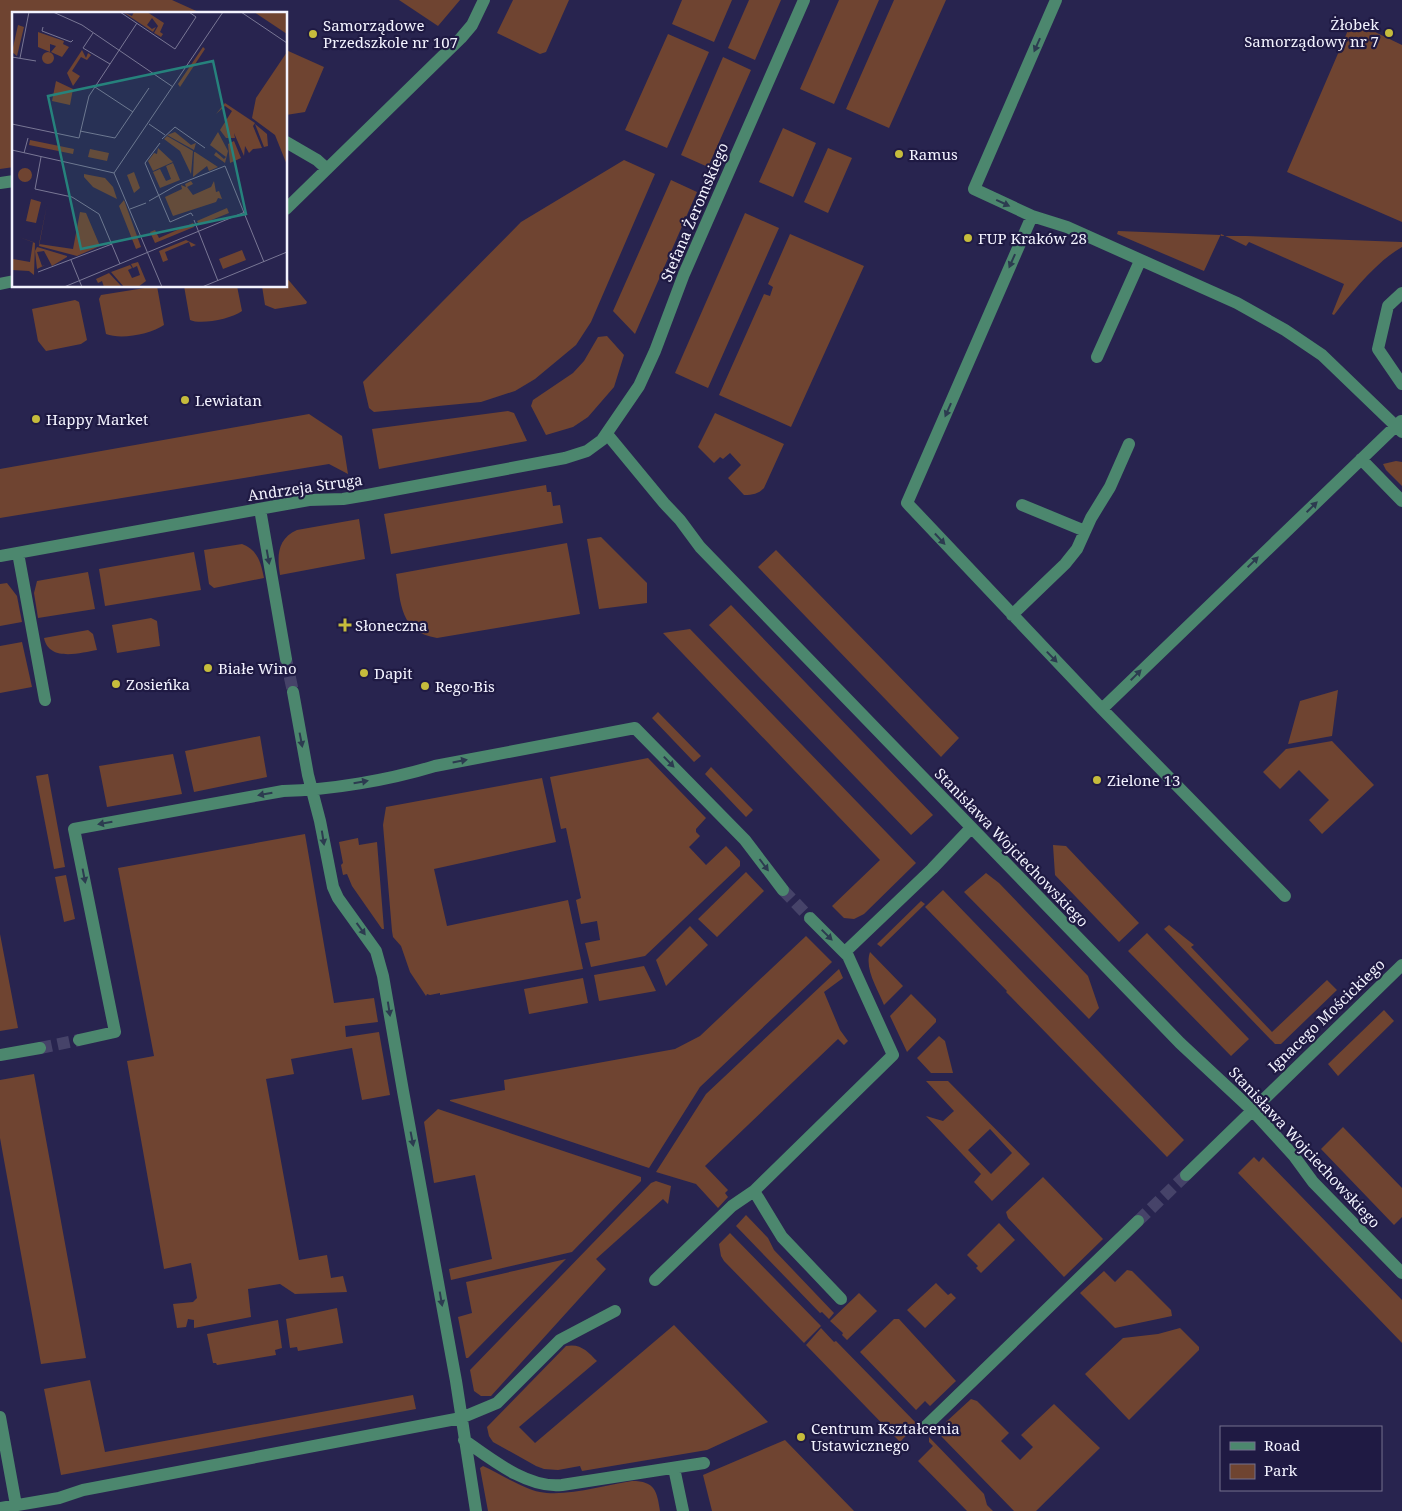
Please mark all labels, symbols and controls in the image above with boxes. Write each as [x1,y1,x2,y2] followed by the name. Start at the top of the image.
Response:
[12,12,288,288] inset map
[1244,14,1379,51] place label: Żłobek Samorządowy nr 7
[323,15,458,52] place label: Samorządowe Przedszkole nr 107
[1383,27,1395,39] marker: Żłobek Samorządowy nr 7
[307,28,319,40] marker: Samorządowe Przedszkole nr 107
[1032,38,1040,52] one-way arrow
[656,139,732,285] street label: Stefana Żeromskiego
[909,144,958,164] place label: Ramus
[893,148,905,160] marker: Ramus
[996,199,1010,207] one-way arrow
[978,228,1087,248] place label: FUP Kraków 28
[962,232,974,244] marker: FUP Kraków 28
[1008,254,1016,268] one-way arrow
[195,390,262,410] place label: Lewiatan
[179,394,191,406] marker: Lewiatan
[943,403,951,417] one-way arrow
[46,409,148,429] place label: Happy Market
[30,413,42,425] marker: Happy Market
[246,469,364,505] street label: Andrzeja Struga
[1305,501,1317,513] one-way arrow
[934,533,946,545] one-way arrow
[265,550,273,566] one-way arrow
[1247,556,1259,568] one-way arrow
[355,615,428,635] place label: Słoneczna
[339,619,351,631] marker: Słoneczna
[1046,651,1058,663] one-way arrow
[218,658,297,678] place label: Białe Wino
[202,662,214,674] marker: Białe Wino
[374,663,413,683] place label: Dapit
[358,667,370,679] marker: Dapit
[1130,669,1142,681] one-way arrow
[126,674,190,694] place label: Zosieńka
[435,676,495,696] place label: Rego·Bis
[110,678,122,690] marker: Zosieńka
[419,680,431,692] marker: Rego·Bis
[297,732,305,747] one-way arrow
[663,756,675,768] one-way arrow
[452,757,468,765] one-way arrow
[931,763,1093,931] street label: Stanisława Wojciechowskiego
[1107,770,1180,790] place label: Zielone 13
[1091,774,1103,786] marker: Zielone 13
[354,778,369,786] one-way arrow
[256,791,272,799] one-way arrow
[96,820,112,828] one-way arrow
[320,831,328,847] one-way arrow
[759,858,769,872] one-way arrow
[80,869,88,884] one-way arrow
[355,922,366,935] one-way arrow
[821,929,833,941] one-way arrow
[1263,954,1389,1076] street label: Ignacego Mościckiego
[385,1001,393,1017] one-way arrow
[1225,1062,1385,1232] street label: Stanisława Wojciechowskiego
[408,1132,416,1148] one-way arrow
[438,1291,446,1307] one-way arrow
[811,1418,960,1455] place label: Centrum Kształcenia Ustawicznego
[1220,1426,1382,1491] legend
[795,1431,807,1443] marker: Centrum Kształcenia Ustawicznego
[1264,1435,1300,1455] text: Road
[1264,1460,1298,1480] text: Park

